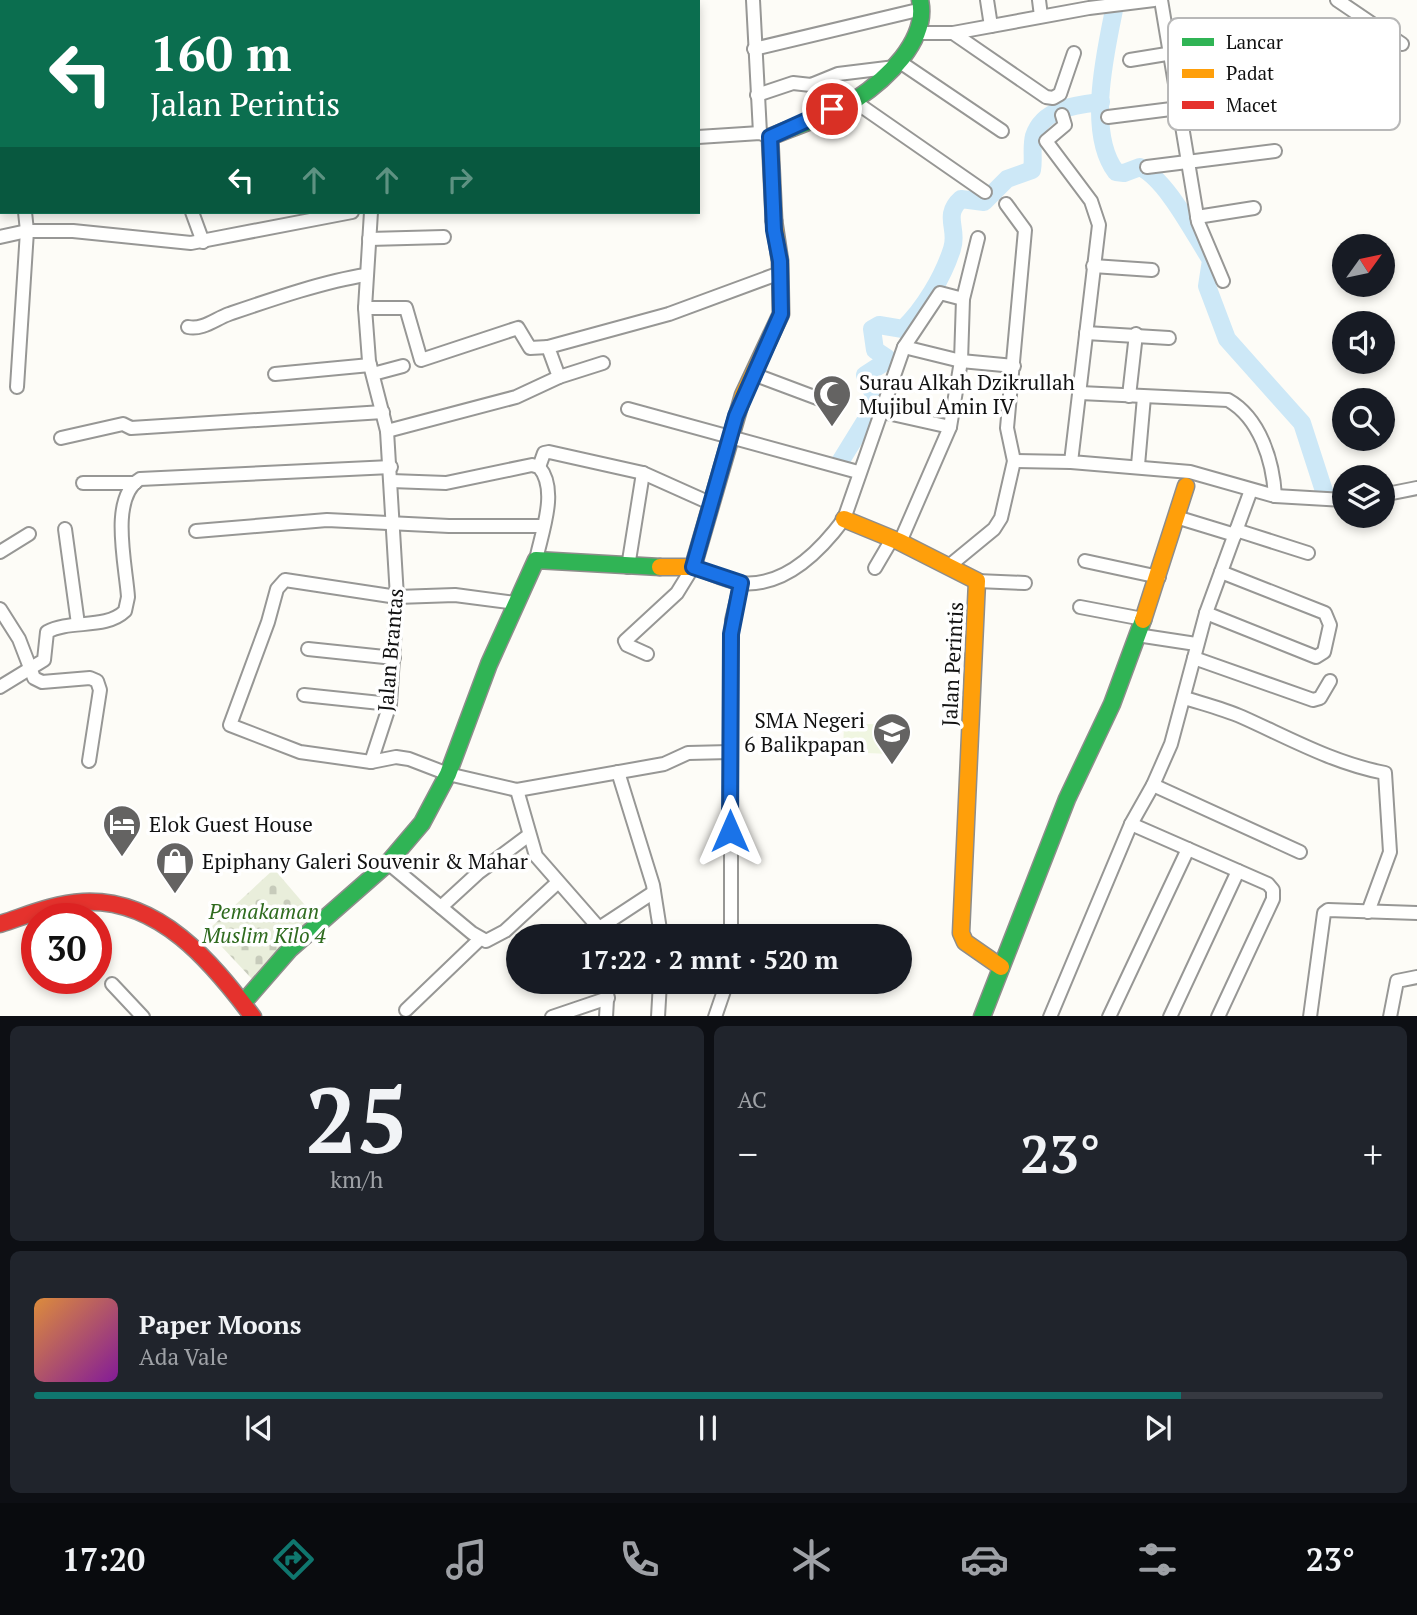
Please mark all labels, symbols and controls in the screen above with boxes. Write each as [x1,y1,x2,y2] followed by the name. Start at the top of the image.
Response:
[1168,18,1400,130] legend
[150,20,292,85] text: 160 m
[35,28,126,119] icon: left
[1226,29,1284,54] text: Lancar
[1226,60,1274,85] text: Padat
[802,79,862,139] pin
[150,83,340,125] text: Jalan Perintis
[813,90,851,128] icon: arrive
[1226,92,1277,117] text: Macet
[222,161,260,199] icon: left
[295,161,333,199] icon: ahead
[368,161,406,199] icon: ahead
[441,161,479,199] icon: right
[1332,234,1395,298] north arrow
[1332,234,1395,528] map controls
[1332,311,1395,374] button: sound
[859,368,1075,420] place label: Surau Alkah Dzikrullah Mujibul Amin IV
[811,373,853,428] mosque icon: Surau Alkah Dzikrullah Mujibul Amin IV
[1332,388,1395,451] button: search
[1332,465,1395,528] button: layers
[371,587,409,713] street label: Jalan Brantas
[935,601,969,727] street label: Jalan Perintis
[744,706,866,758] place label: SMA Negeri 6 Balikpapan
[871,711,913,766] school or university icon: SMA Negeri 6 Balikpapan
[693,794,767,868] position arrow
[101,803,143,858] hotel icon: Elok Guest House
[149,810,313,838] place label: Elok Guest House
[154,840,196,895] shop icon: Epiphany Galeri Souvenir & Mahar
[202,847,528,875] place label: Epiphany Galeri Souvenir & Mahar
[201,897,326,949] park label: Pemakaman Muslim Kilo 4
[21,903,112,994] speed limit sign: 30
[579,942,839,976] text: 17:22 · 2 mnt · 520 m
[305,1058,408,1179] text: 25
[738,1084,767,1115] text: AC
[1020,1119,1100,1188] text: 23°
[738,1129,758,1179] text: −
[1363,1129,1383,1179] text: +
[330,1164,383,1195] text: km/h
[139,1307,302,1341] text: Paper Moons
[139,1341,228,1372] text: Ada Vale
[240,1409,278,1447] icon: previous
[689,1409,727,1447] icon: pause
[1139,1409,1177,1447] icon: next
[269,1535,318,1584] icon: directions
[442,1535,491,1584] icon: music
[615,1535,664,1584] icon: phone
[787,1535,836,1584] icon: climate
[960,1535,1009,1584] icon: car
[1133,1535,1182,1584] icon: filters
[62,1538,145,1580] text: 17:20
[1306,1538,1355,1580] text: 23°

